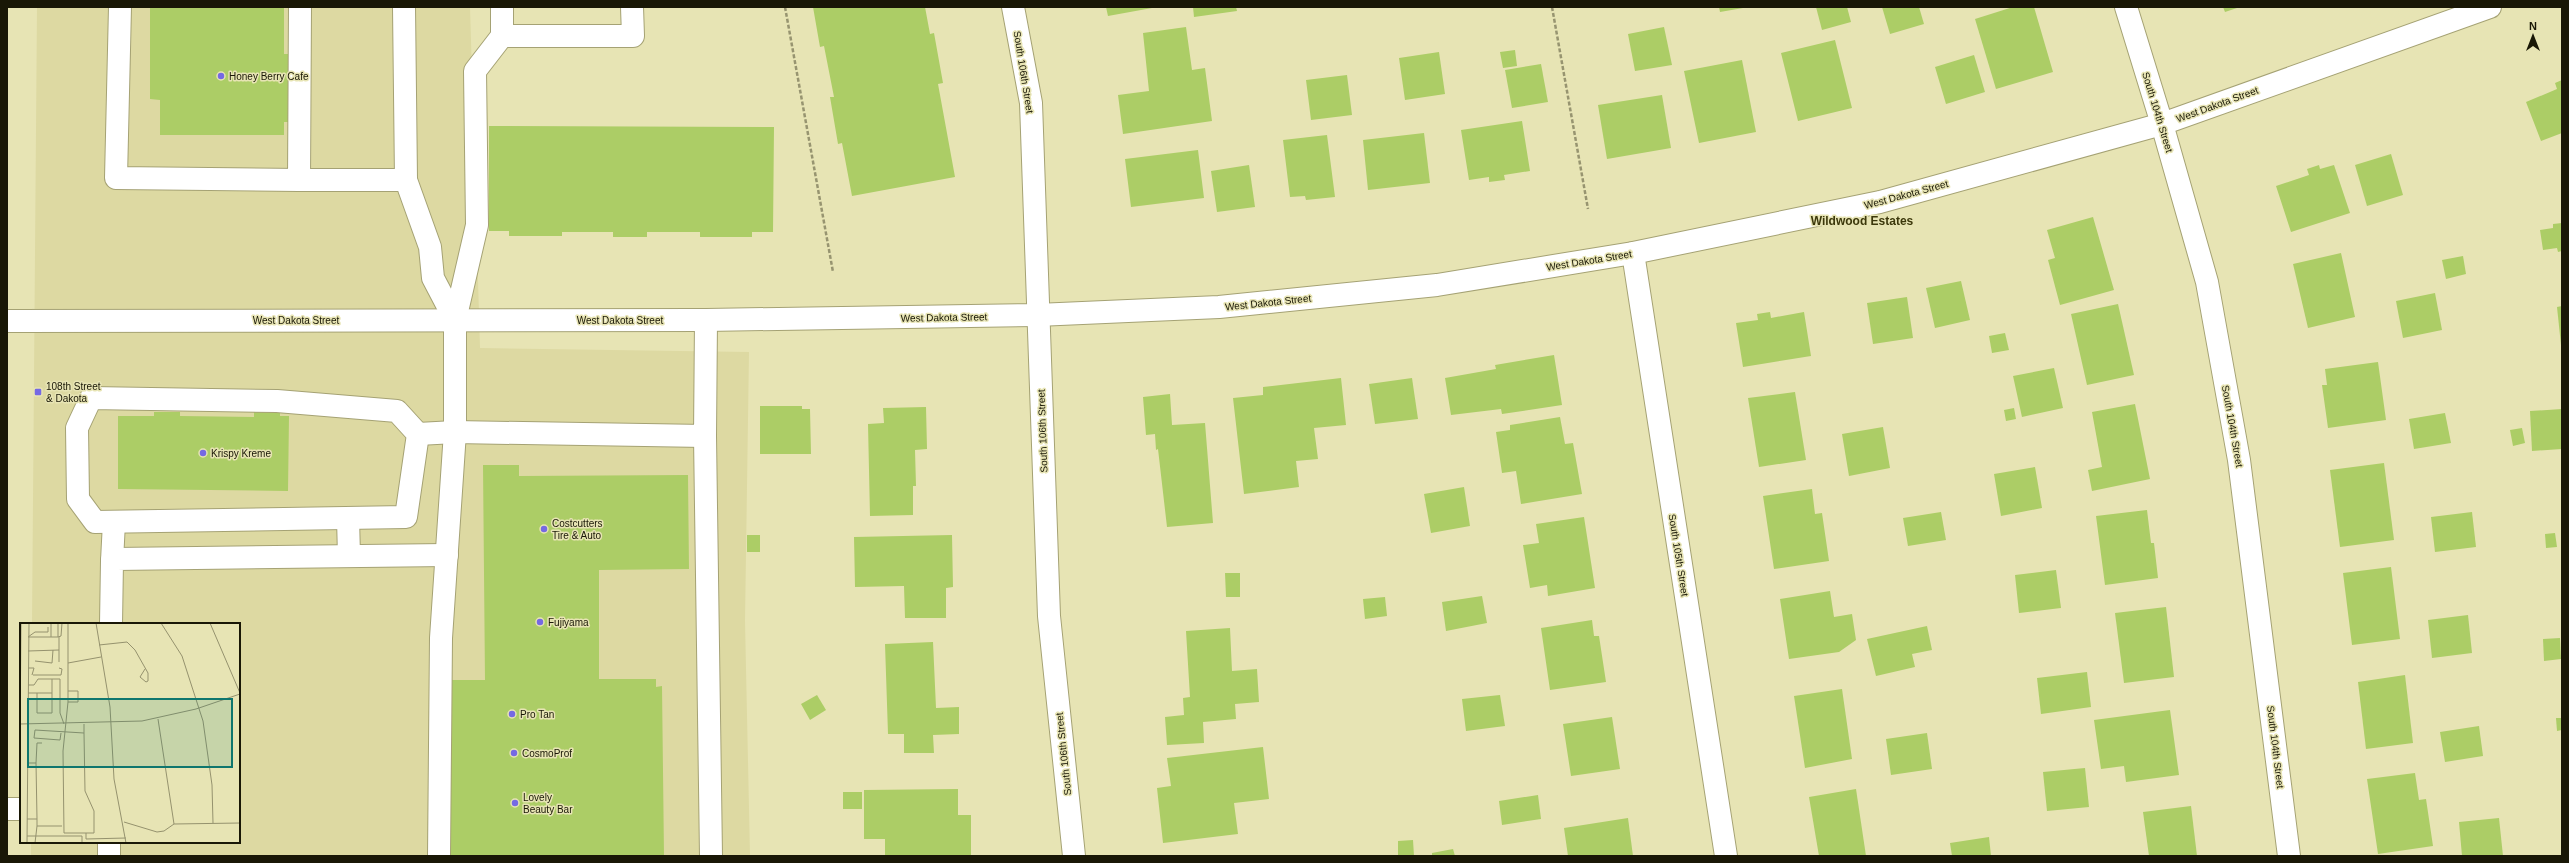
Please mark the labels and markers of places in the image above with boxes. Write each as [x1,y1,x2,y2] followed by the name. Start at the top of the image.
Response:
[216,71,226,81] marker: Honey Berry Cafe
[229,71,309,82] place label: Honey Berry Cafe
[46,381,101,404] place label: 108th Street & Dakota
[33,387,43,397] marker: 108th Street & Dakota
[198,448,208,458] marker: Krispy Kreme
[211,448,271,459] place label: Krispy Kreme
[552,518,603,541] place label: Costcutters Tire & Auto
[539,524,549,534] marker: Costcutters Tire & Auto
[535,617,545,627] marker: Fujiyama
[548,617,589,628] place label: Fujiyama
[507,709,517,719] marker: Pro Tan
[520,709,554,720] place label: Pro Tan
[509,748,519,758] marker: CosmoProf
[522,748,572,759] place label: CosmoProf
[523,792,573,815] place label: Lovely Beauty Bar
[510,798,520,808] marker: Lovely Beauty Bar

